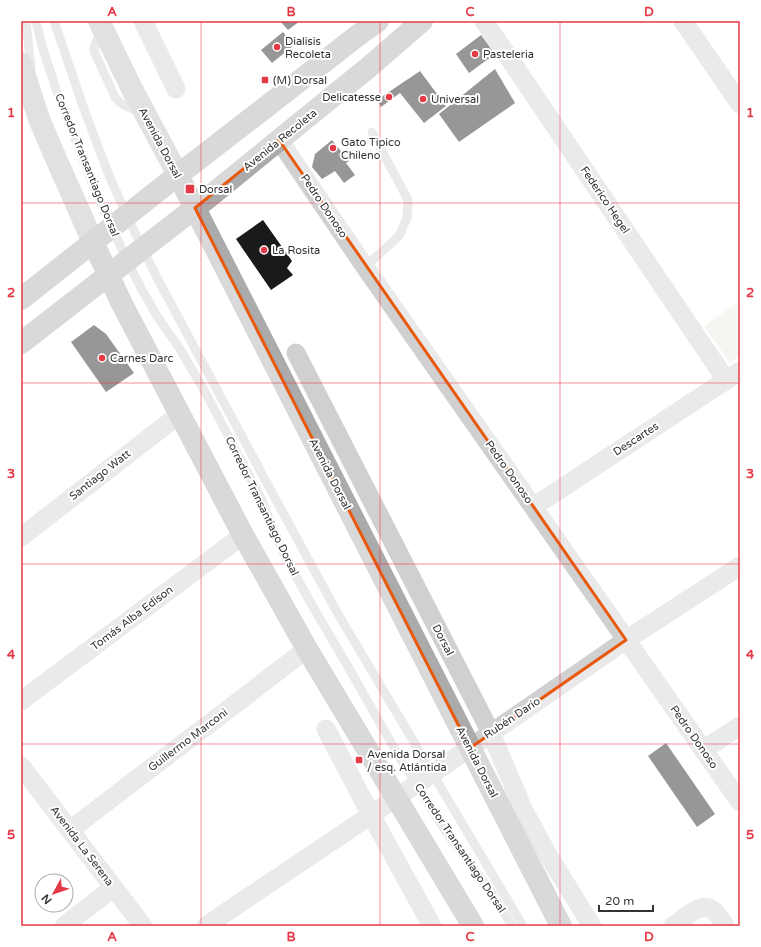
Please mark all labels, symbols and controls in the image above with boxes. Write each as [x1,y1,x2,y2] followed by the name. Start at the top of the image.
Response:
[107,4,117,20] text: A
[286,4,296,20] text: B
[465,4,475,20] text: C
[644,4,654,20] text: D
[285,35,331,61] place label: Dialisis Recoleta
[272,42,282,52] marker: Dialisis Recoleta
[483,48,534,61] place label: Pasteleria
[470,49,480,59] marker: Pasteleria
[273,74,327,87] place label: (M) Dorsal
[260,75,270,85] marker: (M) Dorsal
[322,91,381,104] place label: Delicatesse
[52,92,122,238] street label: Corredor Transantiago Dorsal
[384,92,394,102] marker: Delicatesse
[431,93,479,106] place label: Universal
[418,94,428,104] marker: Universal
[7,105,15,121] text: 1
[136,105,184,181] street label: Avenida Dorsal
[746,105,754,121] text: 1
[241,106,319,174] street label: Avenida Recoleta
[341,136,401,162] place label: Gato Tipico Chileno
[328,143,338,153] marker: Gato Tipico Chileno
[578,164,632,236] street label: Federico Hegel
[298,172,350,241] street label: Pedro Donoso
[184,183,196,195] marker: Dorsal
[199,183,232,196] place label: Dorsal
[272,244,320,257] place label: La Rosita
[259,245,269,255] marker: La Rosita
[7,285,15,301] text: 2
[746,285,754,301] text: 2
[110,352,173,365] place label: Carnes Darc
[97,353,107,363] marker: Carnes Darc
[611,420,661,458] street label: Descartes
[223,434,301,578] street label: Corredor Transantiago Dorsal
[306,436,354,512] street label: Avenida Dorsal
[482,438,536,506] street label: Pedro Donoso
[67,447,133,503] street label: Santiago Watt
[7,466,15,482] text: 3
[746,466,754,482] text: 3
[88,583,176,653] street label: Tomás Alba Edison
[430,622,456,658] street label: Dorsal
[7,647,16,663] text: 4
[746,647,755,663] text: 4
[481,694,543,742] street label: Rubén Darío
[667,703,721,771] street label: Pedro Donoso
[146,706,230,774] street label: Guillermo Marconi
[453,724,501,800] street label: Avenida Dorsal
[367,748,447,774] place label: Avenida Dorsal / esq. Atlántida
[354,755,364,765] marker: Avenida Dorsal / esq. Atlántida
[412,781,508,915] street label: Corredor Transantiago Dorsal
[48,803,116,889] street label: Avenida La Serena
[7,827,15,843] text: 5
[746,827,754,843] text: 5
[34,873,74,913] north arrow
[599,887,653,913] scale bar
[39,892,55,907] text: N
[605,894,634,908] text: 20 m
[107,929,117,945] text: A
[286,929,296,945] text: B
[465,929,475,945] text: C
[644,929,654,945] text: D

